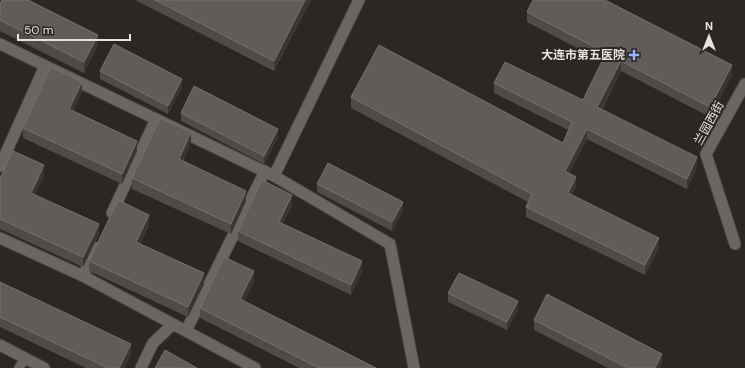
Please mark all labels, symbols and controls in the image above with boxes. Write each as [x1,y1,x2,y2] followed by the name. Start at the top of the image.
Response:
[18,16,130,42] scale bar
[689,16,729,56] north arrow
[705,19,713,33] text: N
[24,22,53,38] text: 50 m
[541,47,625,63] place label: 大连市第五医院
[628,49,640,61] marker: 大连市第五医院
[690,98,728,148] street label: 兰园西街

